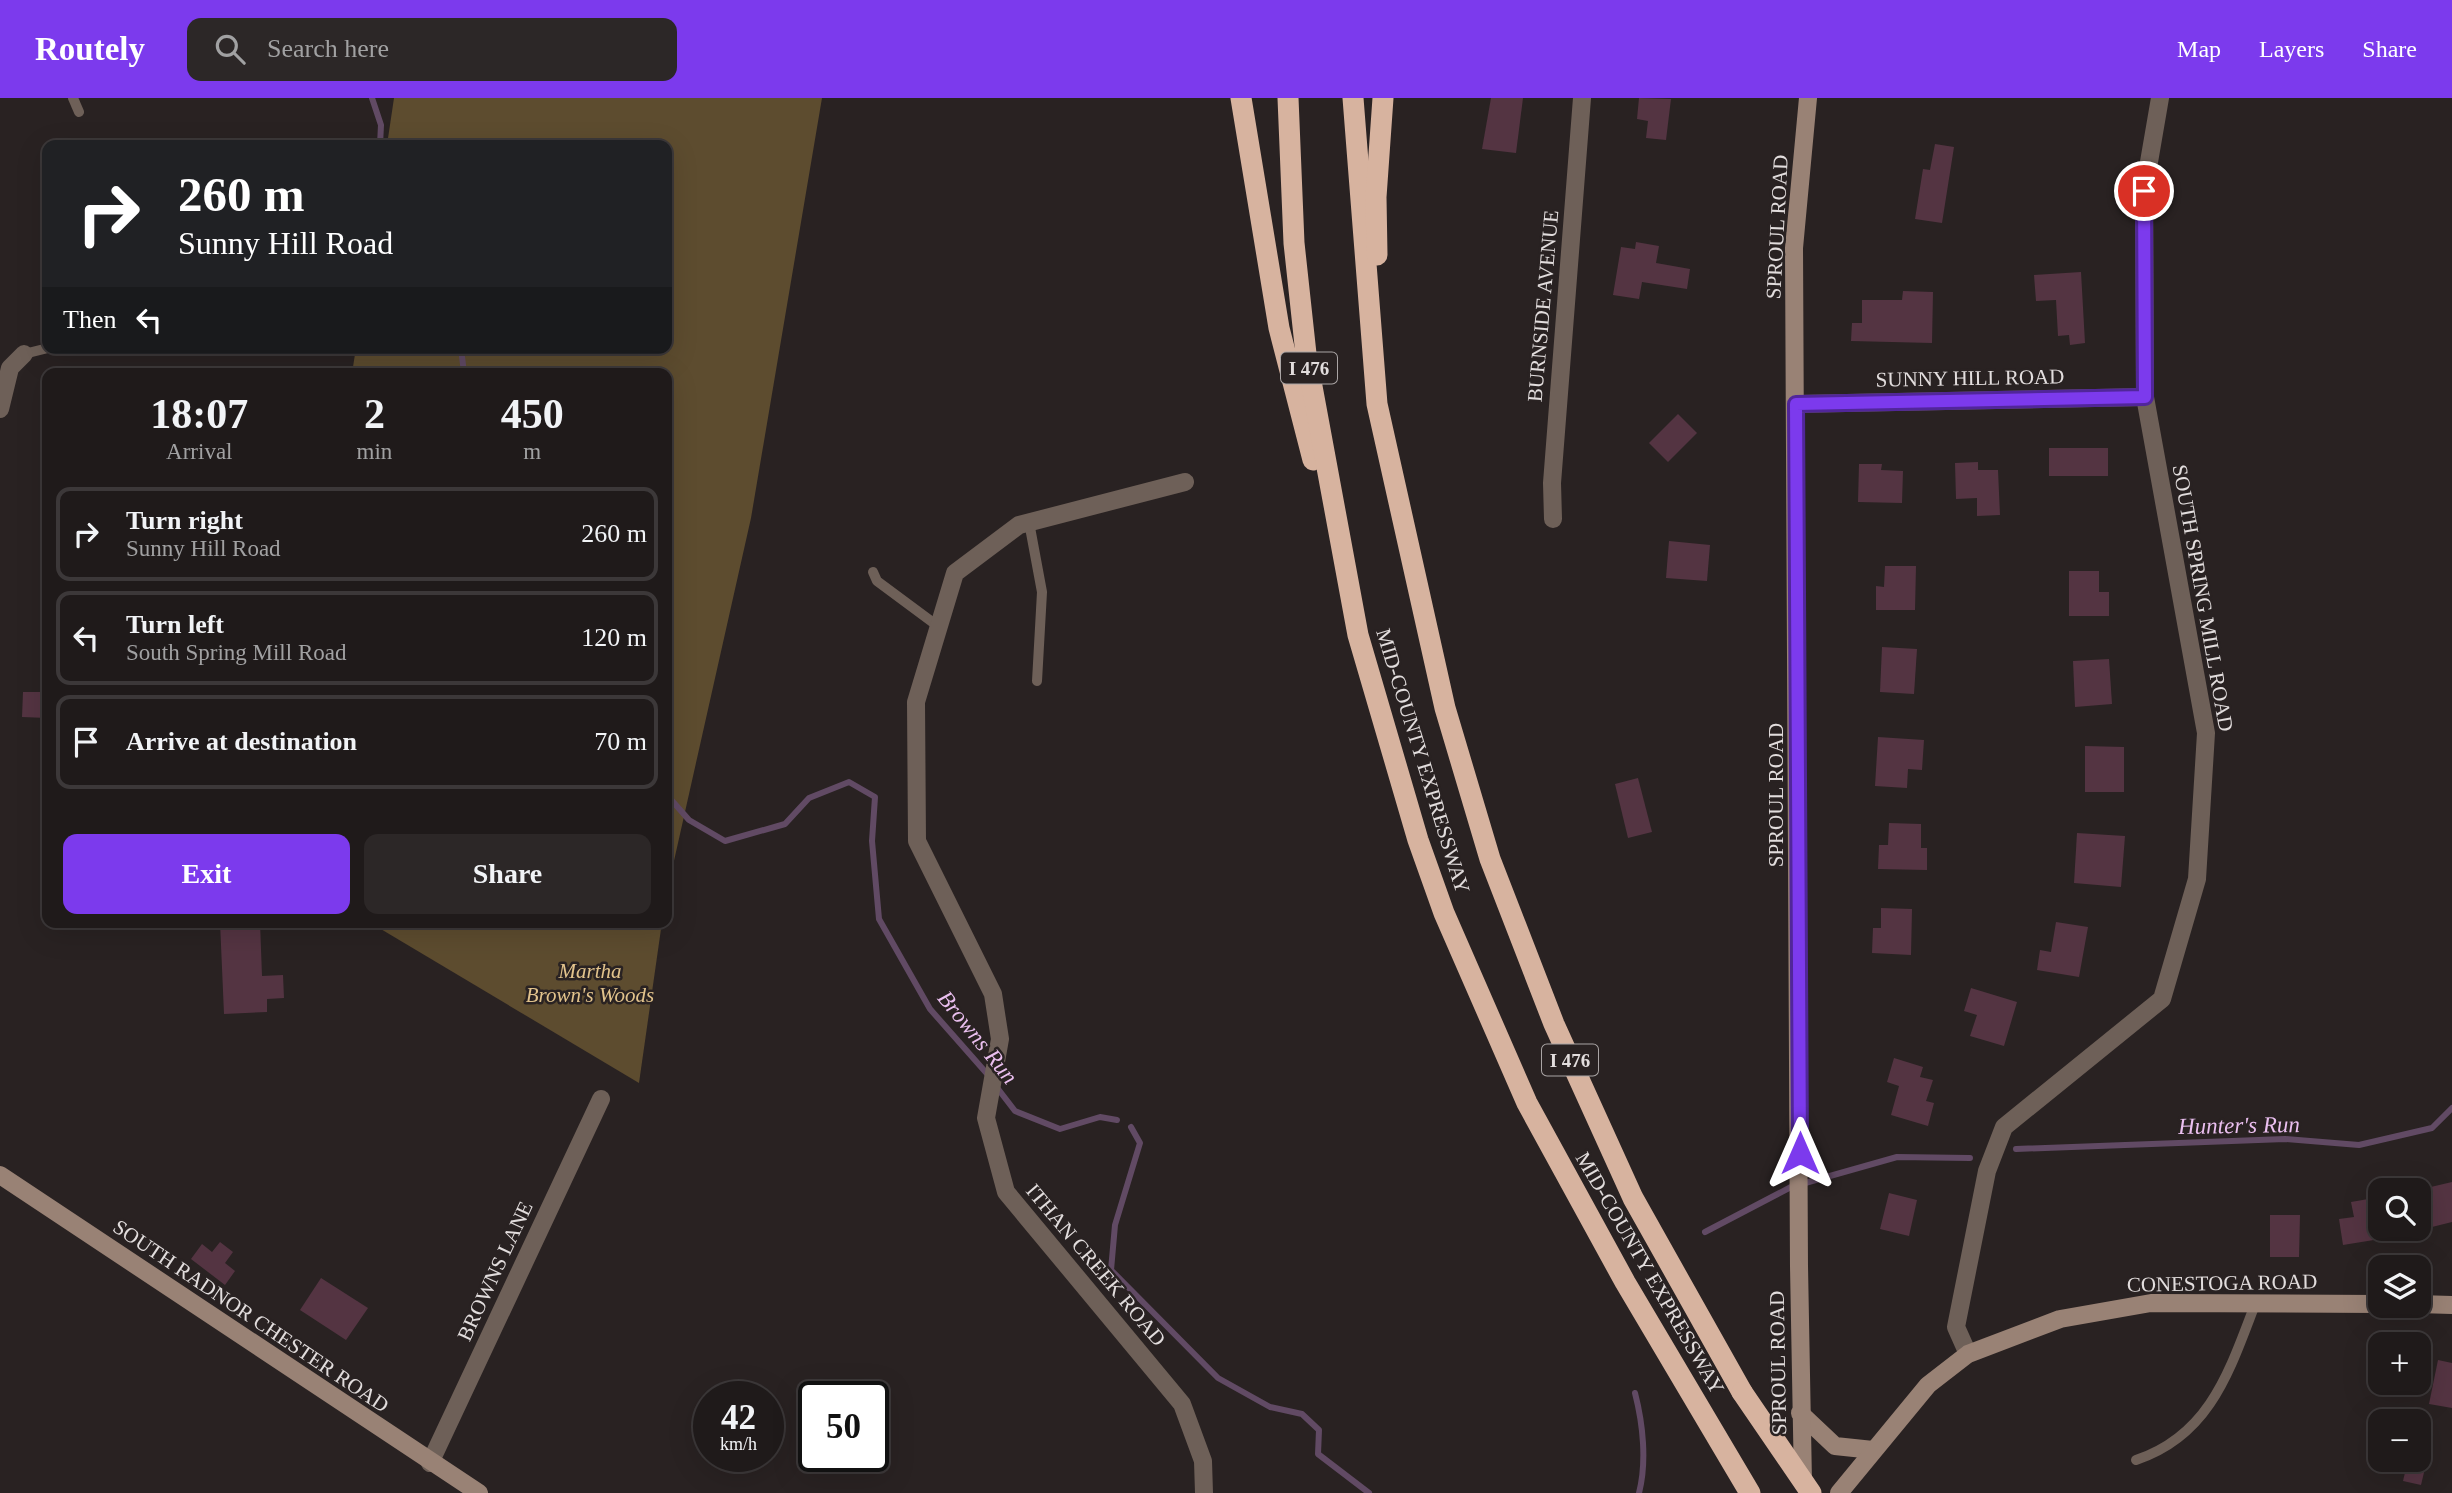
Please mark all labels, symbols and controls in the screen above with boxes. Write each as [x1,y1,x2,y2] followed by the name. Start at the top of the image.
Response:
[187,18,677,81] search box
[211,30,249,68] icon: search
[35,31,145,67] text: Routely
[267,34,389,63] text: Search here
[2177,36,2221,62] text: Map
[2259,36,2324,62] text: Layers
[2362,36,2417,62] text: Share
[1761,154,1793,300] street label: SPROUL ROAD
[2114,161,2174,221] pin
[178,167,305,222] text: 260 m
[63,168,154,259] icon: right
[2125,172,2163,210] icon: arrive
[1523,209,1563,403] street label: BURNSIDE AVENUE
[178,225,393,261] text: Sunny Hill Road
[130,301,168,339] icon: left
[63,305,116,334] text: Then
[1281,352,1337,384] road number: I 476
[1876,364,2064,392] street label: SUNNY HILL ROAD
[150,391,248,437] text: 18:07
[364,391,385,437] text: 2
[501,391,564,437] text: 450
[166,439,233,464] text: Arrival
[357,439,392,464] text: min
[523,439,541,464] text: m
[2168,463,2238,733] street label: SOUTH SPRING MILL ROAD
[126,506,243,535] text: Turn right
[67,515,105,553] icon: right
[581,519,647,548] text: 260 m
[126,536,281,561] text: Sunny Hill Road
[126,610,224,639] text: Turn left
[67,619,105,657] icon: left
[581,623,647,652] text: 120 m
[1371,626,1475,896] street label: MID-COUNTY EXPRESSWAY
[126,640,346,665] text: South Spring Mill Road
[67,723,105,761] icon: arrive
[1764,723,1788,867] street label: SPROUL ROAD
[126,727,357,756] text: Arrive at destination
[594,727,647,756] text: 70 m
[63,834,350,914] button: Exit
[364,834,651,914] button: Share
[526,959,654,1007] park label: Martha Brown's Woods
[933,986,1023,1089] water label: Browns Run
[1542,1044,1598,1076] road number: I 476
[2177,1112,2300,1139] water label: Hunter's Run
[1763,1116,1837,1190] position arrow
[1571,1148,1729,1398] street label: MID-COUNTY EXPRESSWAY
[2368,1178,2431,1472] map controls
[2368,1178,2431,1241] button: search
[1021,1179,1171,1351] street label: ITHAN CREEK ROAD
[452,1197,538,1345] street label: BROWNS LANE
[109,1215,393,1417] street label: SOUTH RADNOR CHESTER ROAD
[2368,1255,2431,1318] button: layers
[2127,1269,2317,1297] street label: CONESTOGA ROAD
[1765,1291,1791,1435] street label: SPROUL ROAD
[2368,1332,2431,1395] button: +
[798,1381,889,1472] speed limit sign: 50
[721,1398,756,1437] text: 42
[2368,1409,2431,1472] button: −
[720,1434,757,1454] text: km/h

